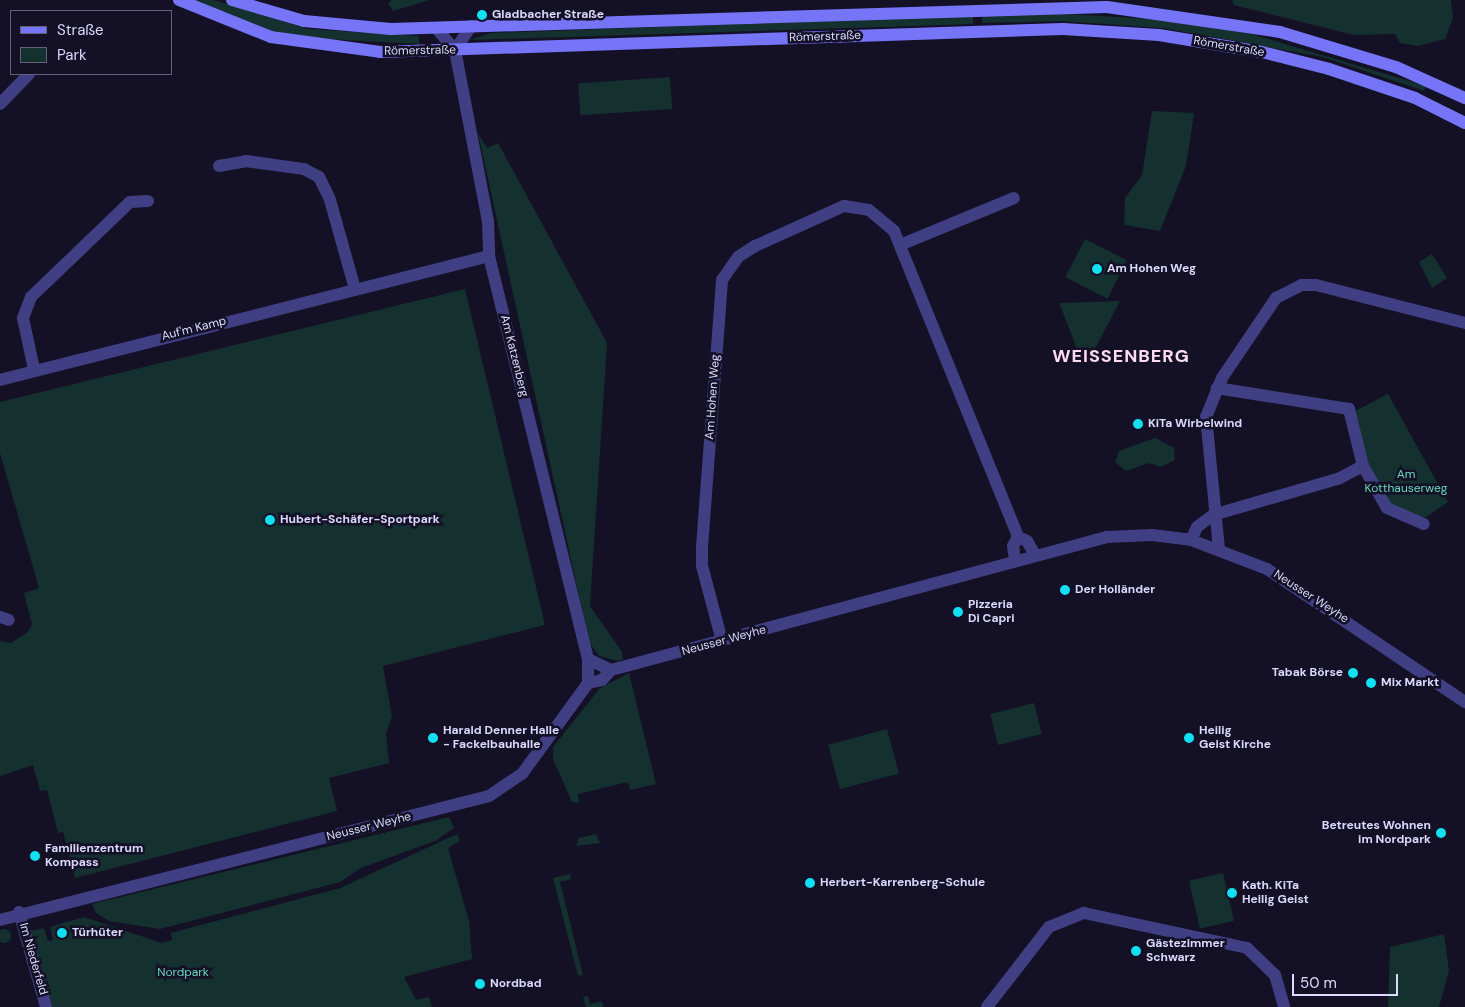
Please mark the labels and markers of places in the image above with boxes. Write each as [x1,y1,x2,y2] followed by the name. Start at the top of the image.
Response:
[492,8,604,22] place label: Gladbacher Straße
[476,9,488,21] marker: Gladbacher Straße
[1107,262,1196,276] place label: Am Hohen Weg
[1091,263,1103,275] marker: Am Hohen Weg
[1148,417,1242,431] place label: KiTa Wirbelwind
[1132,418,1144,430] marker: KiTa Wirbelwind
[280,513,440,527] place label: Hubert-Schäfer-Sportpark
[264,514,276,526] marker: Hubert-Schäfer-Sportpark
[1075,583,1155,597] place label: Der Holländer
[1059,584,1071,596] marker: Der Holländer
[968,598,1015,626] place label: Pizzeria Di Capri
[952,606,964,618] marker: Pizzeria Di Capri
[1272,666,1343,680] place label: Tabak Börse
[1347,667,1359,679] marker: Tabak Börse
[1381,676,1439,690] place label: Mix Markt
[1365,677,1377,689] marker: Mix Markt
[443,724,559,752] place label: Harald Denner Halle - Fackelbauhalle
[1199,724,1271,752] place label: Heilig Geist Kirche
[427,732,439,744] marker: Harald Denner Halle - Fackelbauhalle
[1183,732,1195,744] marker: Heilig Geist Kirche
[1322,819,1431,847] place label: Betreutes Wohnen im Nordpark
[1435,827,1447,839] marker: Betreutes Wohnen im Nordpark
[45,842,143,870] place label: Familienzentrum Kompass
[29,850,41,862] marker: Familienzentrum Kompass
[820,876,985,890] place label: Herbert-Karrenberg-Schule
[804,877,816,889] marker: Herbert-Karrenberg-Schule
[1242,879,1309,907] place label: Kath. KiTa Heilig Geist
[1226,887,1238,899] marker: Kath. KiTa Heilig Geist
[72,926,123,940] place label: Türhüter
[56,927,68,939] marker: Türhüter
[1146,937,1225,965] place label: Gästezimmer Schwarz
[1130,945,1142,957] marker: Gästezimmer Schwarz
[490,977,541,991] place label: Nordbad
[474,978,486,990] marker: Nordbad

